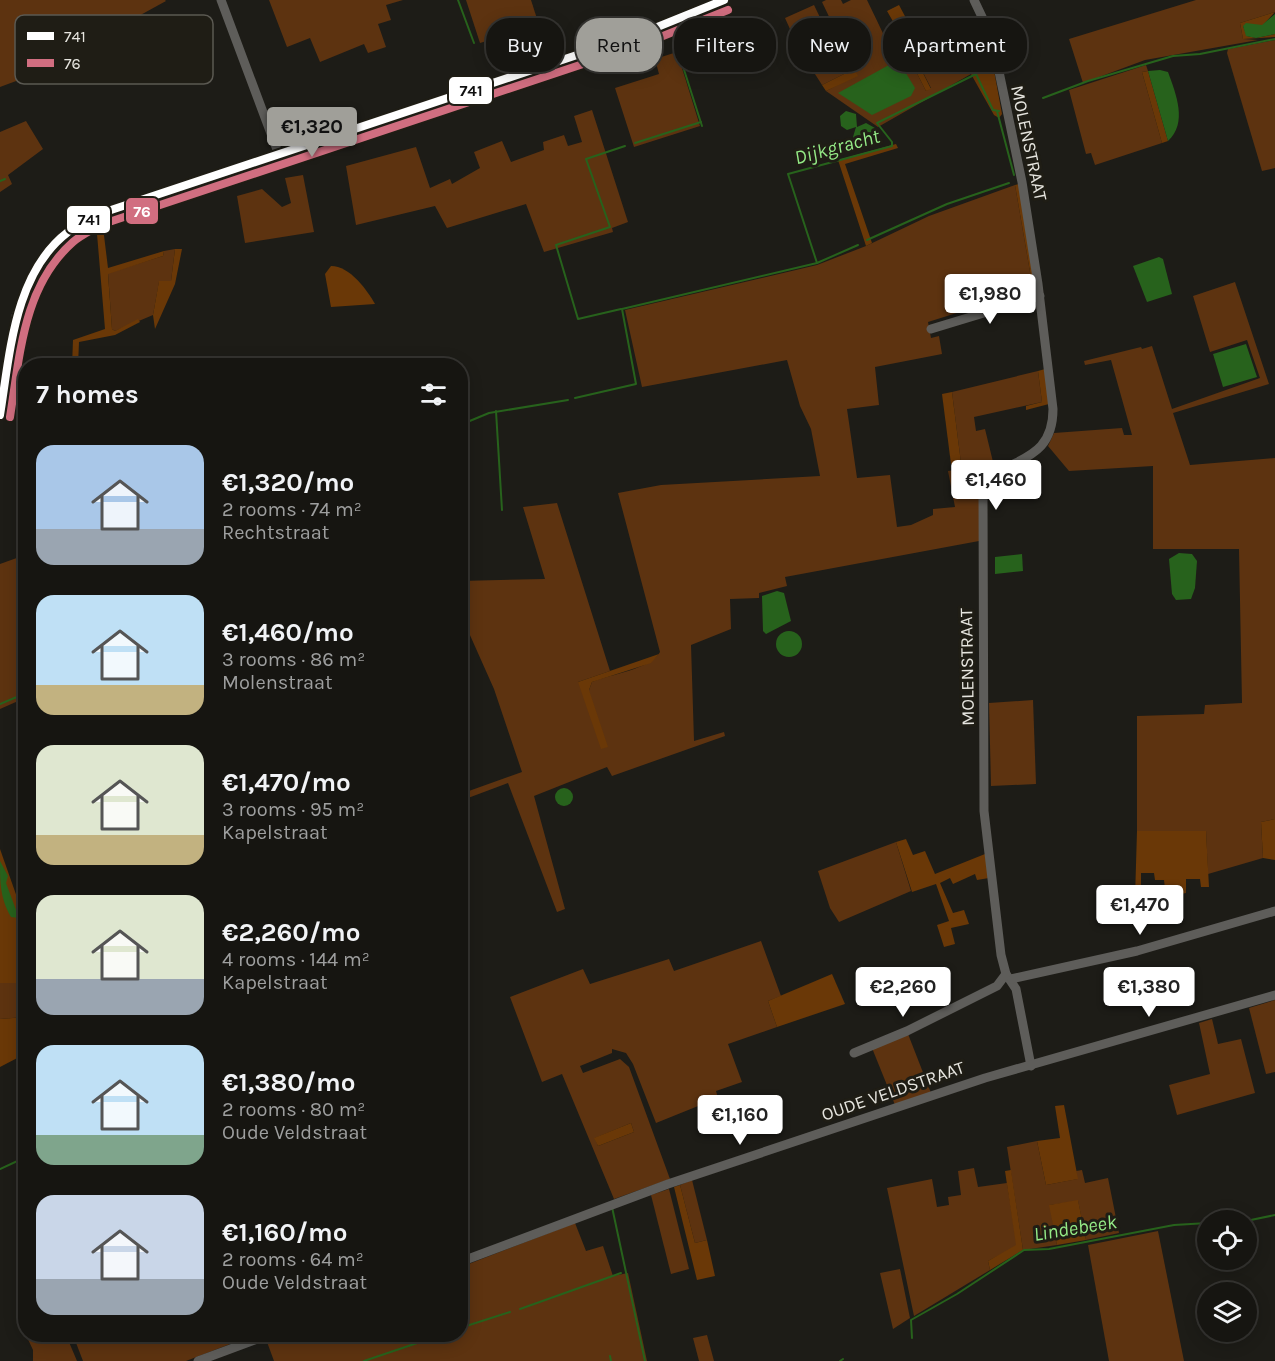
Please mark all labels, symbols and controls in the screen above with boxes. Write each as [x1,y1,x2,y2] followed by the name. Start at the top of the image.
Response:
[15,15,213,84] legend
[486,18,564,72] chip: Buy
[576,18,662,72] chip: Rent
[674,18,776,72] chip: Filters
[788,18,871,72] chip: New
[883,18,1027,72] chip: Apartment
[64,27,86,46] text: 741
[64,54,81,73] text: 76
[448,76,493,105] line badge: 741
[459,81,483,100] text: 741
[1006,83,1052,203] street label: MOLENSTRAAT
[263,107,361,158] pin: €1,320
[281,115,343,138] text: €1,320
[792,125,882,169] water label: Dijkgracht
[125,197,159,225] line badge: 76
[133,202,151,221] text: 76
[66,205,111,234] line badge: 741
[77,210,101,229] text: 741
[941,274,1039,325] pin: €1,980
[959,282,1021,305] text: €1,980
[417,378,450,411] icon: filters
[36,379,139,410] text: 7 homes
[947,460,1045,511] pin: €1,460
[222,467,354,498] text: €1,320/mo
[965,468,1027,491] text: €1,460
[84,469,156,541] icon: home
[222,498,362,521] text: 2 rooms · 74 m²
[222,521,329,544] text: Rechtstraat
[955,608,979,726] street label: MOLENSTRAAT
[222,617,354,648] text: €1,460/mo
[84,619,156,691] icon: home
[222,648,365,671] text: 3 rooms · 86 m²
[222,671,333,694] text: Molenstraat
[222,767,351,798] text: €1,470/mo
[84,769,156,841] icon: home
[222,798,364,821] text: 3 rooms · 95 m²
[222,821,328,844] text: Kapelstraat
[1091,885,1189,936] pin: €1,470
[1110,893,1170,916] text: €1,470
[222,917,360,948] text: €2,260/mo
[84,919,156,991] icon: home
[222,948,370,971] text: 4 rooms · 144 m²
[854,967,952,1018] pin: €2,260
[1100,967,1198,1018] pin: €1,380
[222,971,328,994] text: Kapelstraat
[870,975,936,998] text: €2,260
[1118,975,1180,998] text: €1,380
[818,1056,968,1126] street label: OUDE VELDSTRAAT
[222,1067,355,1098] text: €1,380/mo
[84,1069,156,1141] icon: home
[691,1095,789,1146] pin: €1,160
[222,1098,365,1121] text: 2 rooms · 80 m²
[712,1103,768,1126] text: €1,160
[222,1121,367,1144] text: Oude Veldstraat
[1032,1210,1119,1246] water label: Lindebeek
[1197,1210,1257,1342] map controls
[1197,1210,1257,1270] button: locate
[222,1217,347,1248] text: €1,160/mo
[84,1219,156,1291] icon: home
[222,1248,364,1271] text: 2 rooms · 64 m²
[222,1271,367,1294] text: Oude Veldstraat
[1197,1282,1257,1342] button: layers

